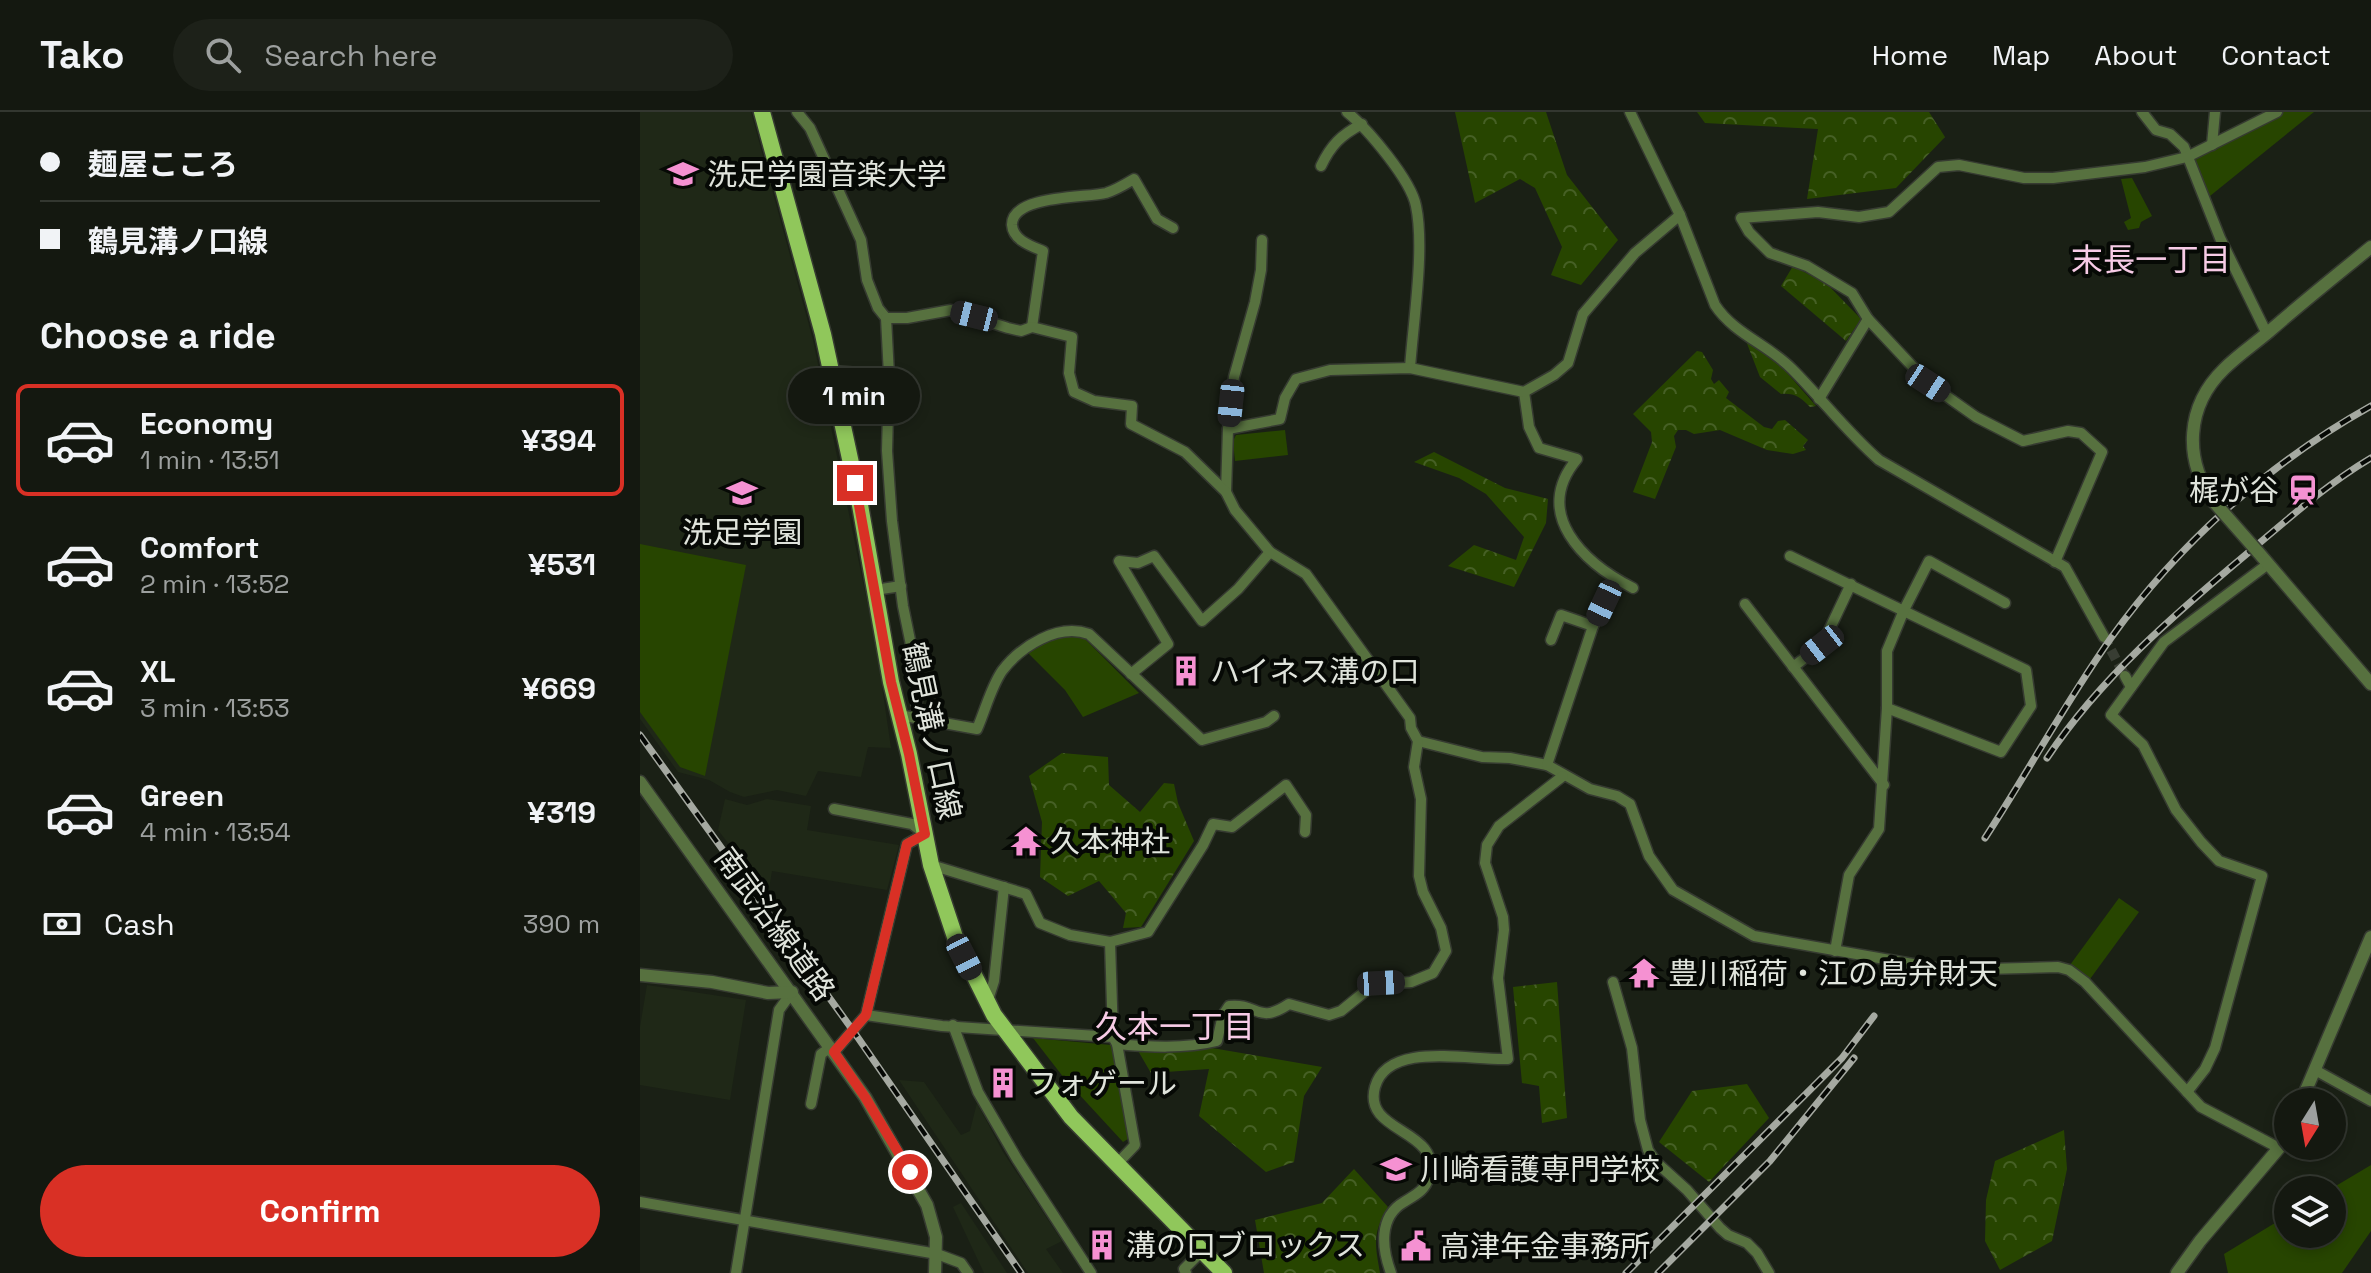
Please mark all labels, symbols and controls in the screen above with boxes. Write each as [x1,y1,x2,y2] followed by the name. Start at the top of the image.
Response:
[173,19,733,91] search box
[40,31,125,79] text: Tako
[201,33,245,77] icon: search
[265,36,437,75] text: Search here
[1872,37,1948,73] text: Home
[1992,37,2050,73] text: Map
[2094,37,2177,73] text: About
[2221,37,2331,73] text: Contact
[88,145,238,184] text: 麺屋こころ
[707,155,947,194] place label: 洗足学園音楽大学
[666,157,700,191] school or university icon: 洗足学園音楽大学
[88,222,268,261] text: 鶴見溝ノ口線
[2071,240,2231,280] district label: 末長一丁目
[948,299,1000,333] car
[40,313,276,359] text: Choose a ride
[1901,360,1955,406] car
[789,367,921,423] callout: 1 min
[1217,378,1245,428] car
[822,379,886,413] text: 1 min
[44,404,116,476] icon: car
[140,404,273,443] text: Economy
[522,421,596,460] text: ¥394
[140,443,280,477] text: 1 min · 13:51
[837,465,873,501] route end
[2189,471,2279,510] place label: 梶が谷
[2286,473,2320,507] station icon: 梶が谷
[725,476,759,510] school or university icon: 洗足学園
[682,513,802,552] place label: 洗足学園
[44,528,116,600] icon: car
[140,528,259,567] text: Comfort
[528,545,596,584] text: ¥531
[140,567,289,601] text: 2 min · 13:52
[1583,576,1625,630] car
[1796,621,1848,669] car
[894,639,970,823] street label: 鶴見溝ノ口線
[44,652,116,724] icon: car
[140,652,176,691] text: XL
[1210,652,1419,691] place label: ハイネス溝の口
[1169,654,1203,688] building icon: ハイネス溝の口
[522,669,596,708] text: ¥669
[140,691,290,725] text: 3 min · 13:53
[44,776,116,848] icon: car
[140,776,224,815] text: Green
[528,793,596,832] text: ¥319
[140,815,291,849] text: 4 min · 13:54
[1050,822,1170,861] place label: 久本神社
[1009,824,1043,858] temple icon: 久本神社
[706,840,844,1008] street label: 南武沿線道路
[40,902,84,946] icon: cash
[104,905,175,944] text: Cash
[523,907,600,941] text: 390 m
[942,930,986,984] car
[1668,954,1998,993] place label: 豊川稲荷・江の島弁財天
[1627,956,1661,990] temple icon: 豊川稲荷・江の島弁財天
[1356,970,1406,996] car
[1095,1007,1255,1047] district label: 久本一丁目
[1027,1064,1177,1103] place label: フォゲール
[986,1066,1020,1100] building icon: フォゲール
[2274,1088,2346,1160] north arrow
[2274,1088,2346,1248] map controls
[1420,1150,1660,1189] place label: 川崎看護専門学校
[1379,1152,1413,1186] school or university icon: 川崎看護専門学校
[892,1154,928,1190] route start
[40,1165,600,1257] button: Confirm
[2274,1176,2346,1248] button: layers
[1126,1226,1365,1265] place label: 溝の口ブロックス
[1440,1227,1650,1266] place label: 高津年金事務所
[1085,1228,1119,1262] building icon: 溝の口ブロックス
[1399,1229,1433,1263] public building icon: 高津年金事務所

